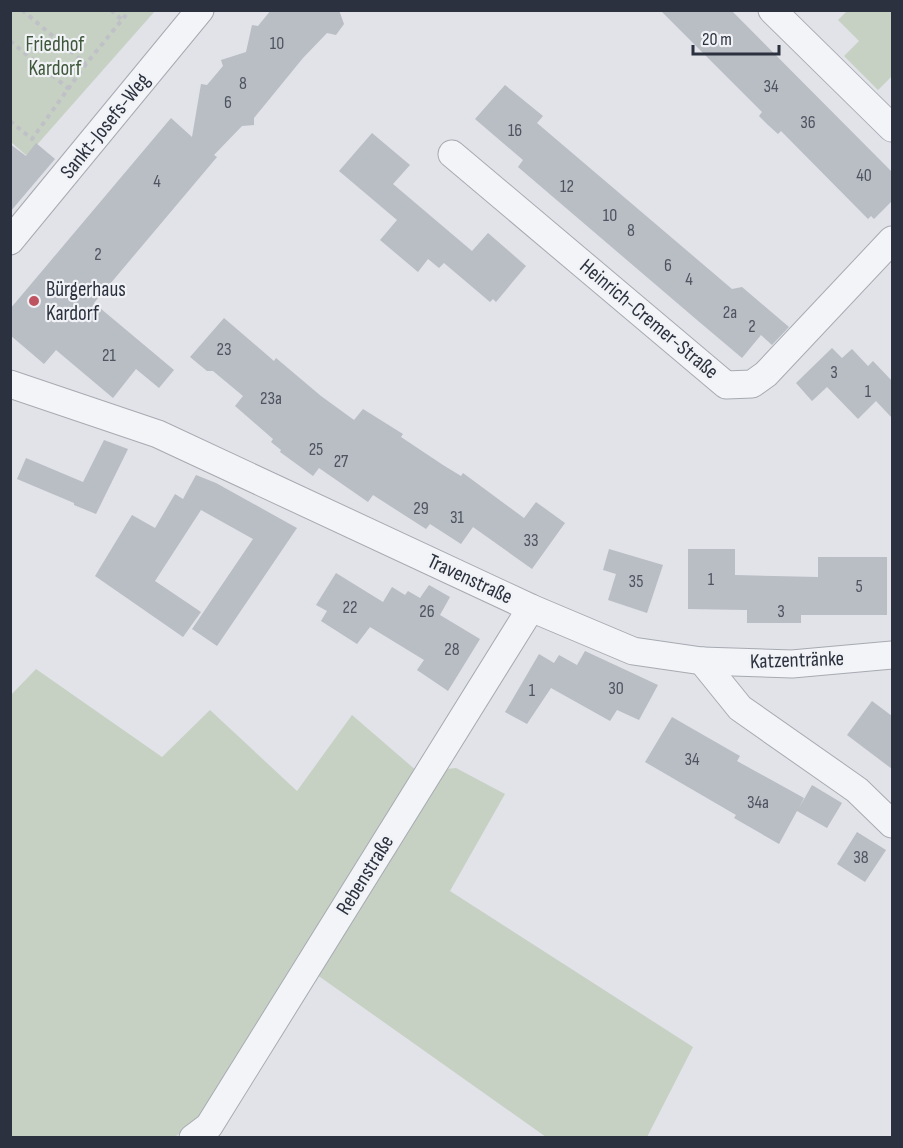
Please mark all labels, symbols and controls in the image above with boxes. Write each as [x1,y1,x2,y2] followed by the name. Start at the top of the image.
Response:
[693,18,778,56] scale bar
[702,29,732,50] text: 20 m
[26,32,85,81] park label: Friedhof Kardorf
[270,33,284,54] house number: 10
[55,68,155,184] street label: Sankt-Josefs-Weg
[239,73,247,94] house number: 8
[763,76,779,97] house number: 34
[224,92,232,113] house number: 6
[800,112,816,133] house number: 36
[508,120,522,141] house number: 16
[856,165,872,186] house number: 40
[153,171,161,192] house number: 4
[560,176,574,197] house number: 12
[603,205,617,226] house number: 10
[627,220,635,241] house number: 8
[94,244,102,265] house number: 2
[575,254,723,384] street label: Heinrich-Cremer-Straße
[664,255,672,276] house number: 6
[685,269,693,290] house number: 4
[46,277,126,326] place label: Bürgerhaus Kardorf
[27,294,41,308] marker: Bürgerhaus Kardorf
[723,302,737,323] house number: 2a
[748,316,756,337] house number: 2
[217,339,232,360] house number: 23
[102,345,117,366] house number: 21
[830,362,838,383] house number: 3
[865,381,872,402] house number: 1
[260,388,282,409] house number: 23a
[309,439,323,460] house number: 25
[334,451,349,472] house number: 27
[413,498,429,519] house number: 29
[450,507,465,528] house number: 31
[523,530,539,551] house number: 33
[423,548,517,610] street label: Travenstraße
[708,569,715,590] house number: 1
[629,571,643,592] house number: 35
[855,576,863,597] house number: 5
[343,597,357,618] house number: 22
[419,601,435,622] house number: 26
[777,601,785,622] house number: 3
[444,639,460,660] house number: 28
[750,646,844,674] street label: Katzentränke
[608,678,624,699] house number: 30
[529,680,536,701] house number: 1
[684,749,700,770] house number: 34
[747,792,769,813] house number: 34a
[331,831,399,919] street label: Rebenstraße
[853,847,869,868] house number: 38

